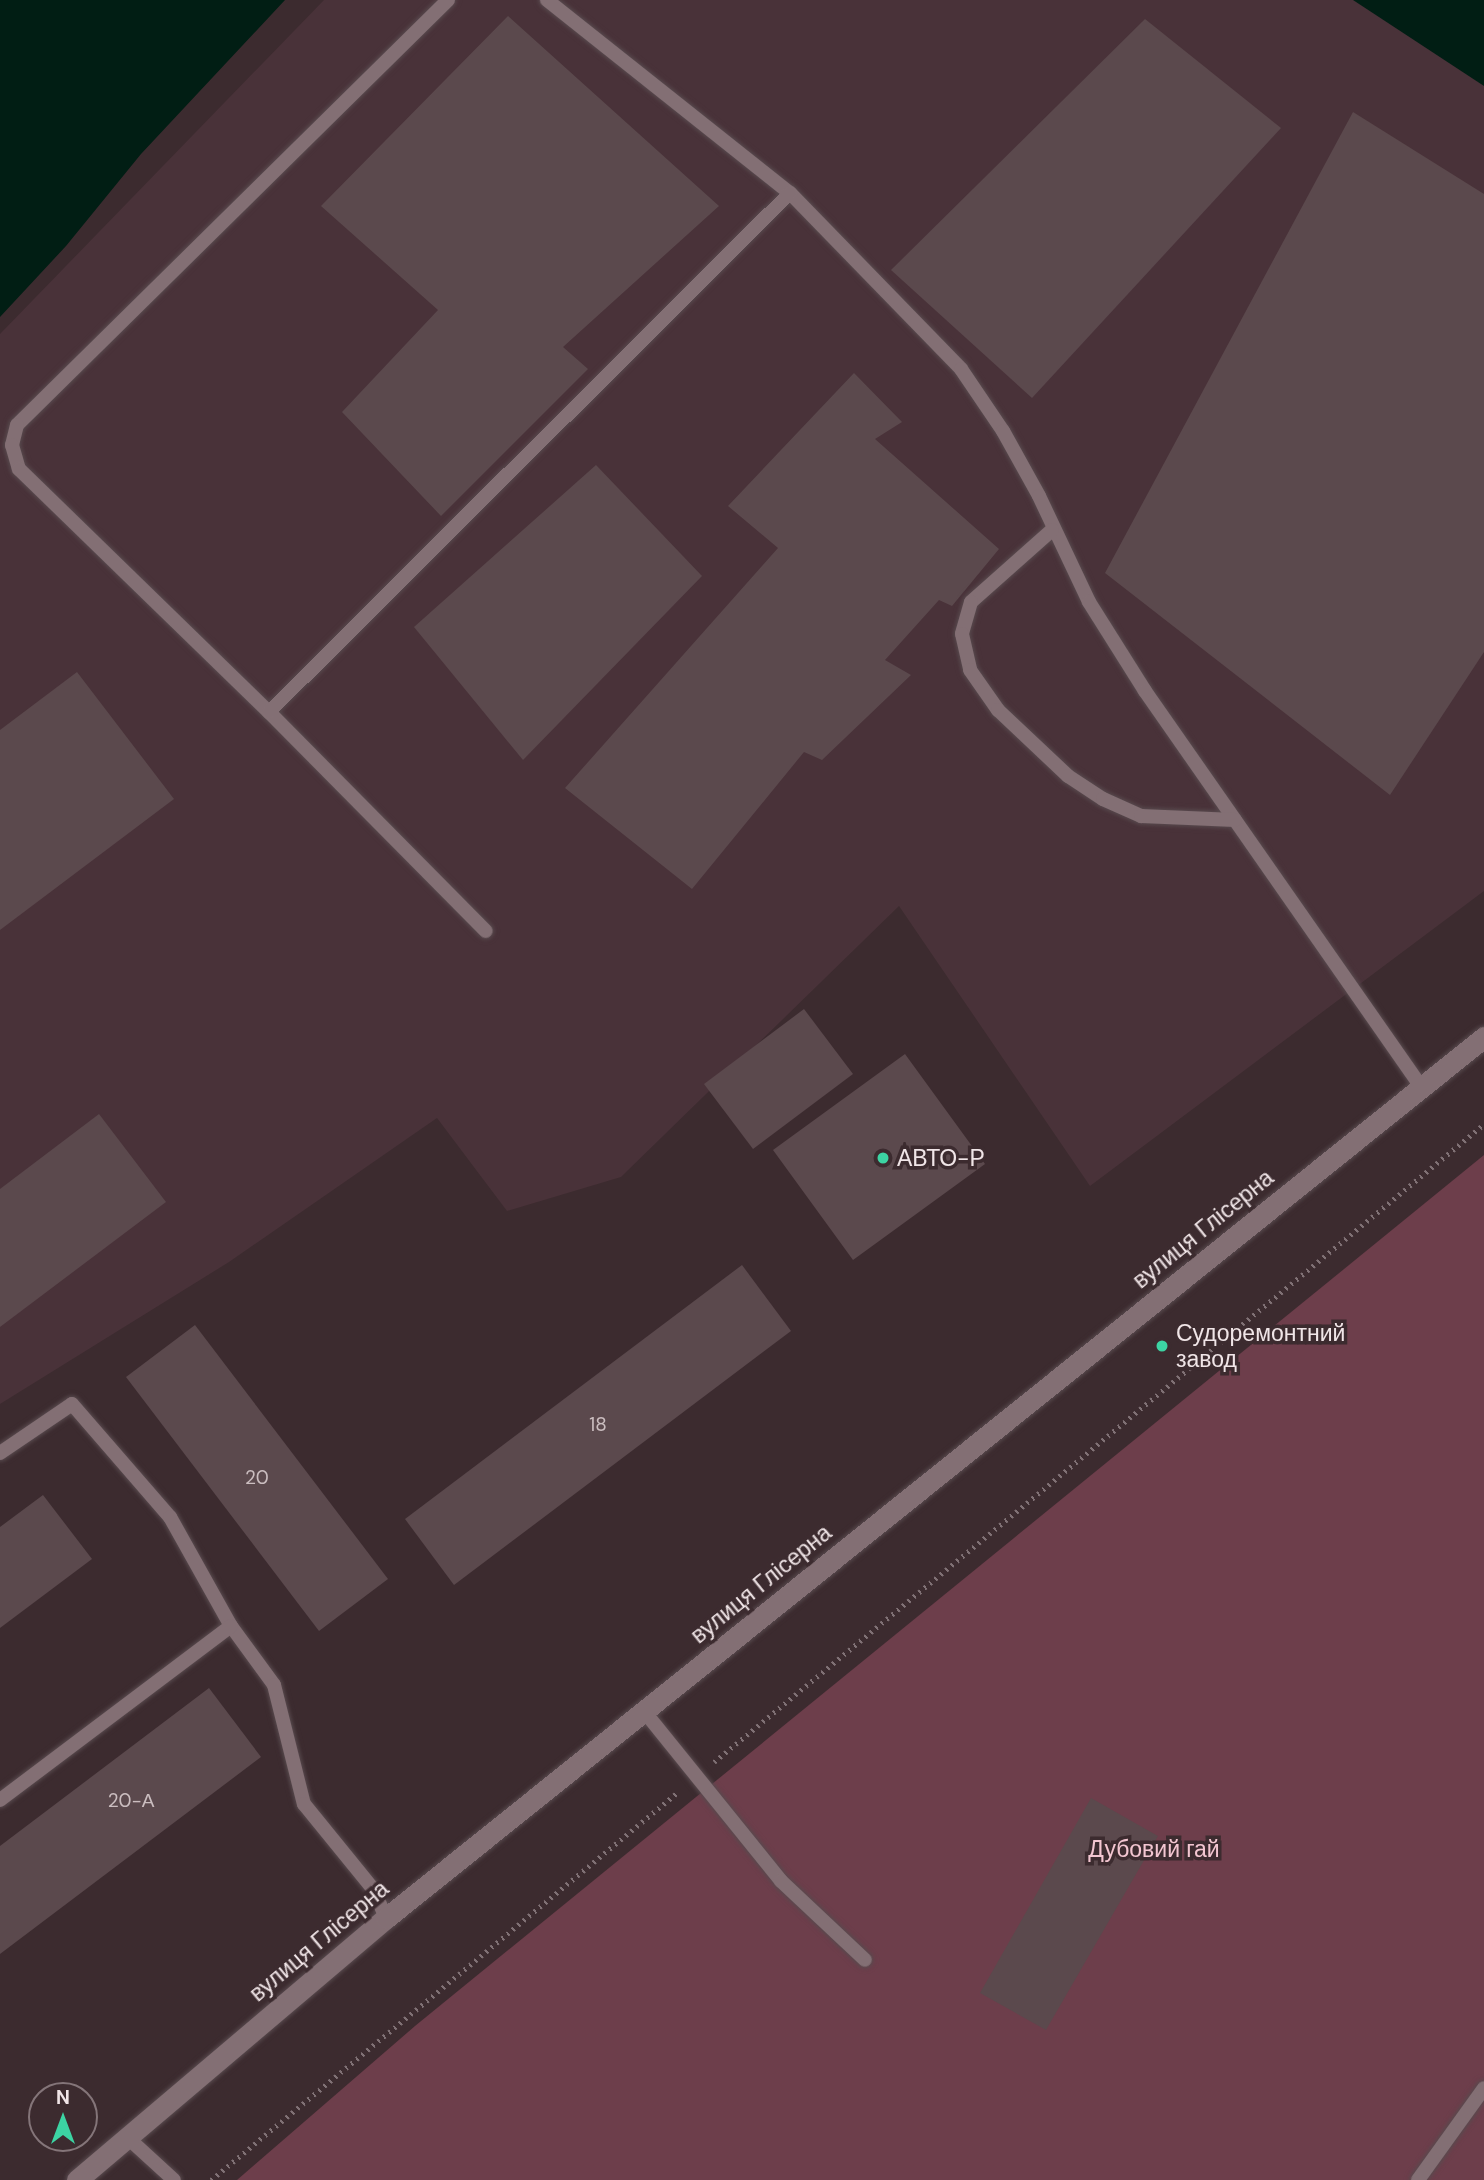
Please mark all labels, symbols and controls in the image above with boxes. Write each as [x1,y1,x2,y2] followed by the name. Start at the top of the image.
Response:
[897,1144,985,1172] place label: АВТО-Р
[875,1150,891,1166] marker: АВТО-Р
[1127,1164,1279,1294] street label: вулиця Глісерна
[1176,1319,1345,1373] place label: Судоремонтний завод
[1154,1338,1170,1354] marker: Судоремонтний завод
[589,1414,607,1436] house number: 18
[245,1467,269,1489] house number: 20
[685,1519,837,1649] street label: вулиця Глісерна
[108,1790,154,1812] house number: 20-А
[1088,1835,1220,1863] park label: Дубовий гай
[244,1875,394,2007] street label: вулиця Глісерна
[28,2082,98,2152] north arrow
[56,2085,70,2110] text: N

